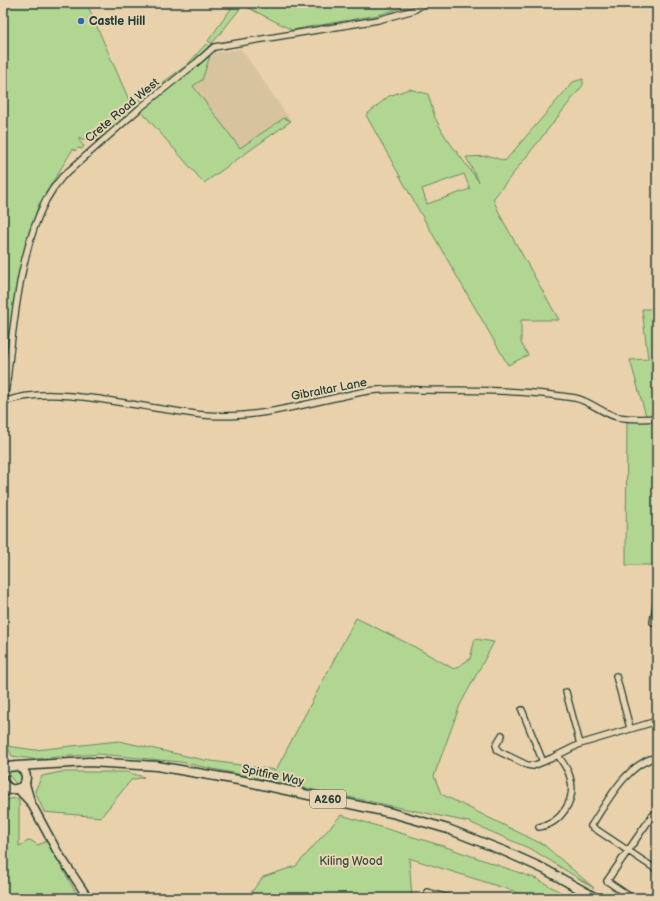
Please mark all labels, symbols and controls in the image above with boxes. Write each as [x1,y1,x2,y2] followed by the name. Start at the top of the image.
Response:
[89,14,145,29] place label: Castle Hill
[76,16,86,26] marker: Castle Hill
[82,75,163,146] street label: Crete Road West
[290,375,368,404] street label: Gibraltar Lane
[241,762,306,789] street label: Spitfire Way
[310,790,346,808] road number: A260
[319,854,383,869] park label: Kiling Wood

